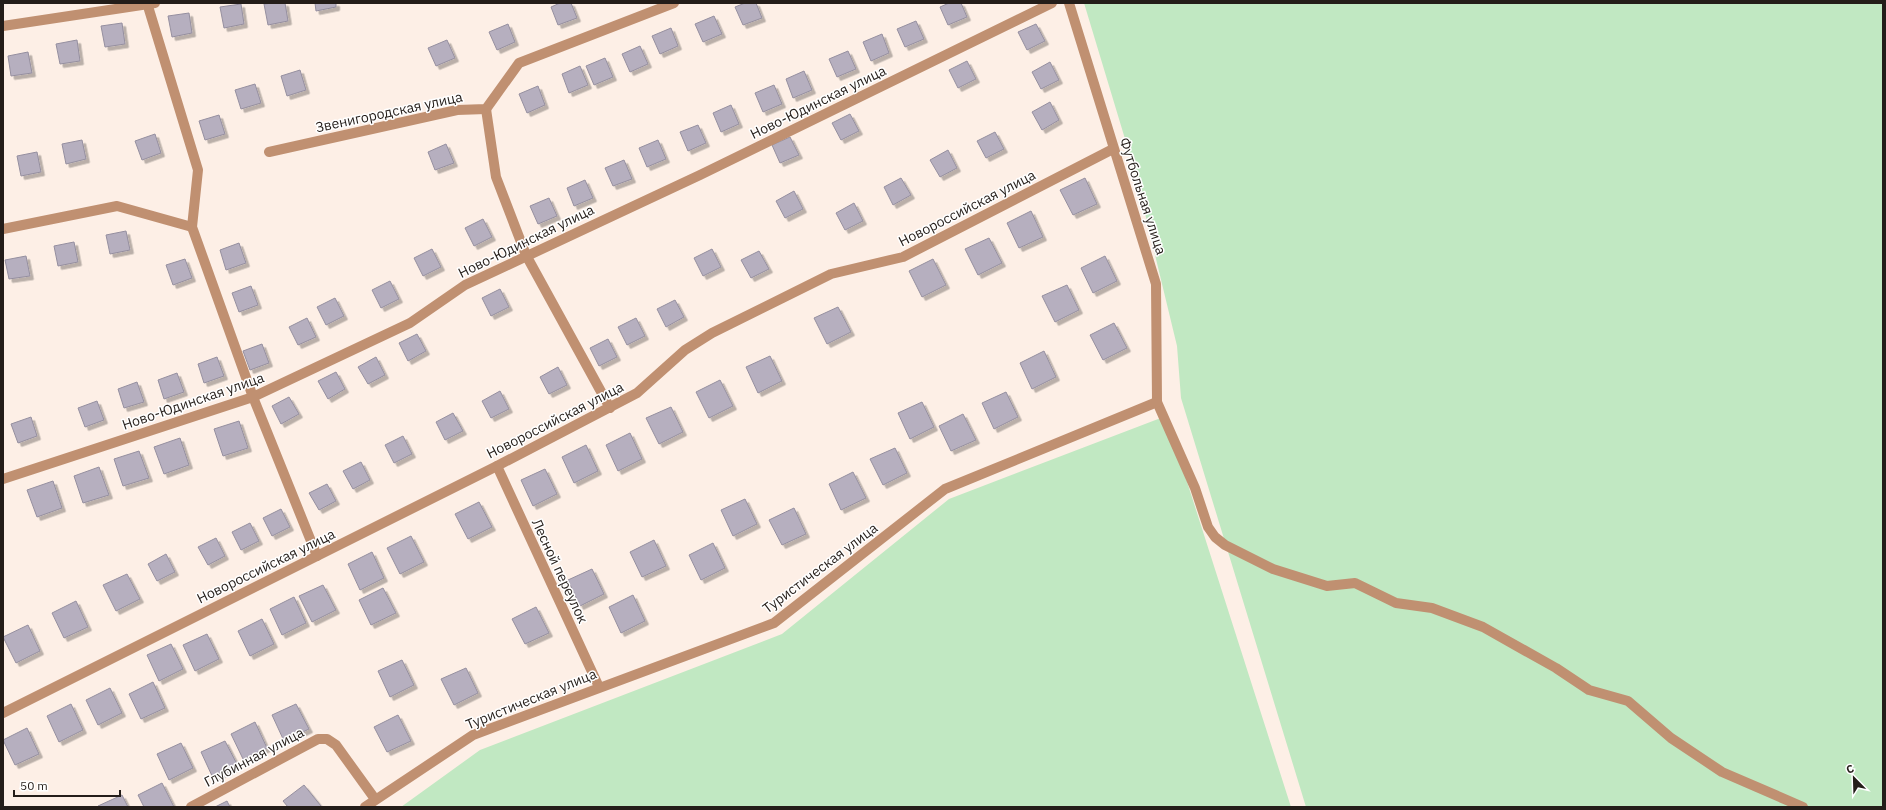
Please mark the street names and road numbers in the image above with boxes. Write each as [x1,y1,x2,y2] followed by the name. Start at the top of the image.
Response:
[747,61,889,143] street label: Ново-Юдинская улица
[314,88,465,136] street label: Звенигородская улица
[1116,135,1171,257] street label: Футбольная улица
[895,165,1039,250] street label: Новороссийская улица
[455,200,597,282] street label: Ново-Юдинская улица
[120,368,267,434] street label: Ново-Юдинская улица
[483,377,627,462] street label: Новороссийская улица
[528,516,592,627] street label: Лесной переулок
[759,518,882,617] street label: Туристическая улица
[194,524,338,607] street label: Новороссийская улица
[463,664,600,733] street label: Туристическая улица
[201,723,307,791] street label: Глубинная улица

